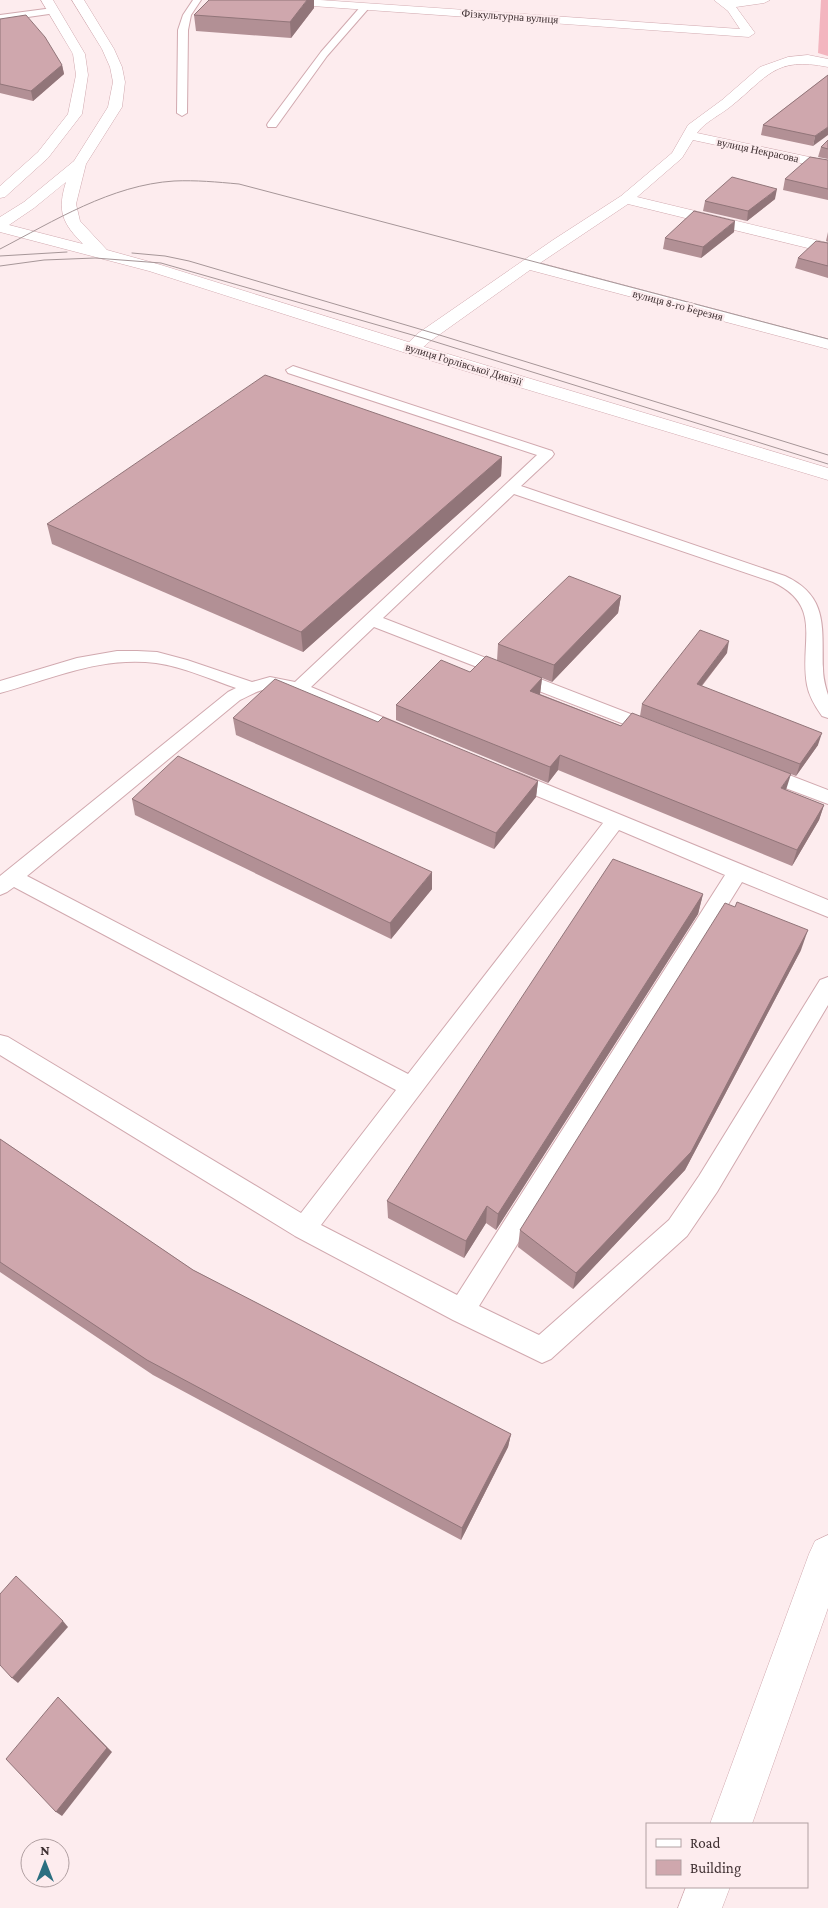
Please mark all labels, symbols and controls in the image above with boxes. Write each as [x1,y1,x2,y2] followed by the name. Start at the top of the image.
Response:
[461,7,559,25] street label: Фізкультурна вулиця
[716,135,800,165] street label: вулиця Некрасова
[632,287,724,323] street label: вулиця 8-го Березня
[404,340,525,388] street label: вулиця Горлівської Дивізії
[646,1823,808,1888] legend
[690,1835,721,1851] text: Road
[20,1838,70,1888] north arrow
[40,1842,50,1858] text: N
[690,1860,741,1877] text: Building

